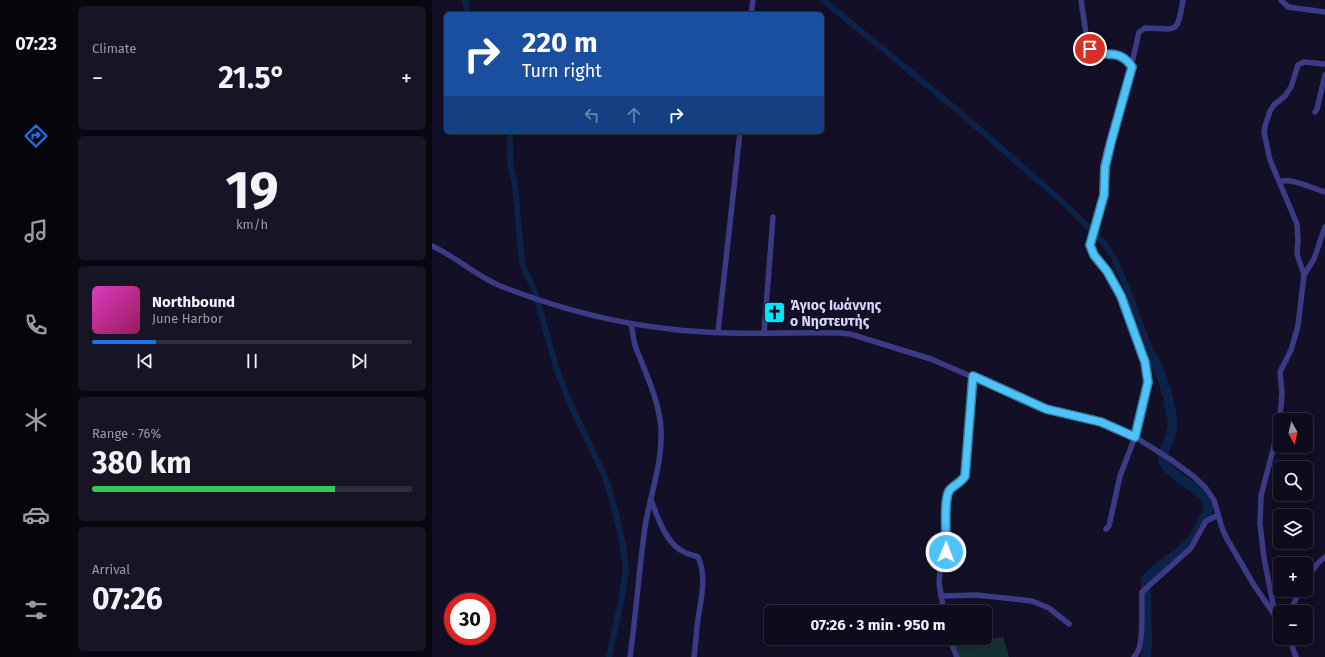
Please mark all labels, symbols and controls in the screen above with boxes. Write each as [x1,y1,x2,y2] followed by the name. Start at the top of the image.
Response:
[522,26,598,59] text: 220 m
[456,28,508,80] icon: right
[1073,32,1107,66] pin
[15,33,57,55] text: 07:23
[1079,38,1101,60] icon: arrive
[92,41,136,56] text: Climate
[218,60,286,96] text: 21.5°
[522,60,602,82] text: Turn right
[92,65,103,92] text: −
[401,65,412,92] text: +
[581,104,603,126] icon: left
[623,104,645,126] icon: ahead
[665,104,687,126] icon: right
[22,122,50,150] icon: directions
[225,159,279,222] text: 19
[22,217,50,245] icon: music
[236,217,268,232] text: km/h
[152,293,235,311] text: Northbound
[790,297,882,330] place label: Άγιος Ιωάννης ο Νηστευτής
[762,300,788,326] church icon: Άγιος Ιωάννης ο Νηστευτής
[22,311,50,339] icon: phone
[152,311,223,326] text: June Harbor
[134,350,156,372] icon: previous
[241,350,263,372] icon: pause
[348,350,370,372] icon: next
[22,406,50,434] icon: climate
[1273,413,1313,453] north arrow
[1273,413,1313,645] map controls
[92,426,161,441] text: Range · 76%
[92,445,192,481] text: 380 km
[1273,461,1313,501] button: search
[22,501,50,529] icon: car
[1273,509,1313,549] button: layers
[925,531,967,573] position arrow
[1273,557,1313,597] button: +
[92,562,130,577] text: Arrival
[92,581,163,617] text: 07:26
[444,593,496,645] speed limit sign: 30
[22,596,50,624] icon: filters
[1273,605,1313,645] button: −
[810,616,946,634] text: 07:26 · 3 min · 950 m

